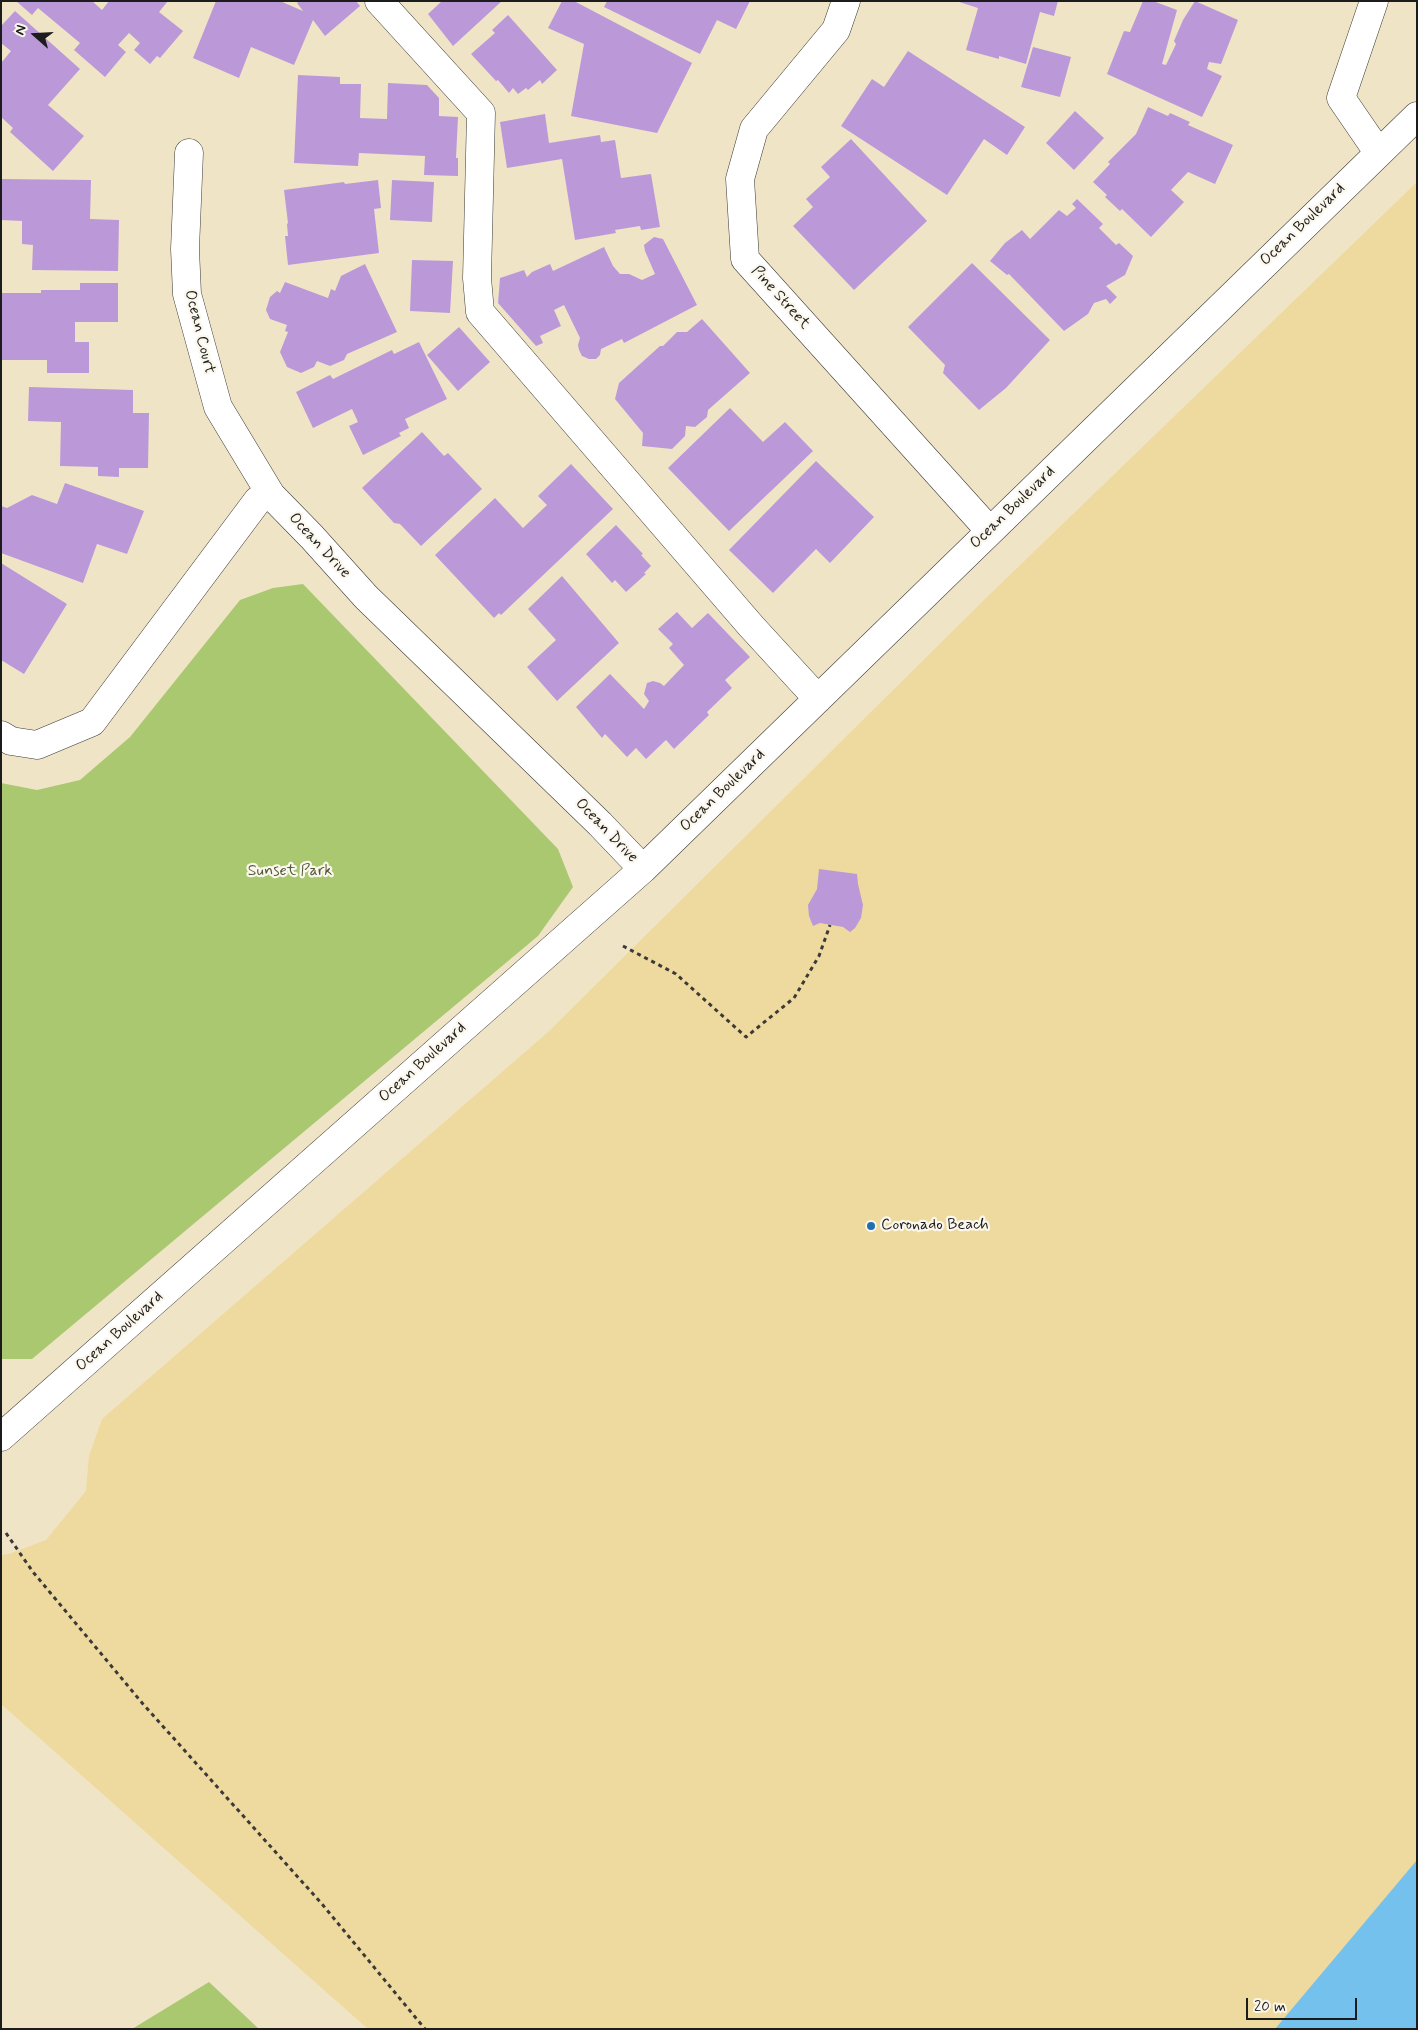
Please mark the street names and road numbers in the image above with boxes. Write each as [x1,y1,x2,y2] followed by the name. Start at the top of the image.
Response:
[1256,180,1350,270] street label: Ocean Boulevard
[746,262,814,334] street label: Pine Street
[179,288,219,376] street label: Ocean Court
[966,463,1060,553] street label: Ocean Boulevard
[284,509,354,583] street label: Ocean Drive
[676,746,770,836] street label: Ocean Boulevard
[570,795,642,867] street label: Ocean Drive
[375,1019,471,1107] street label: Ocean Boulevard
[72,1288,168,1376] street label: Ocean Boulevard

